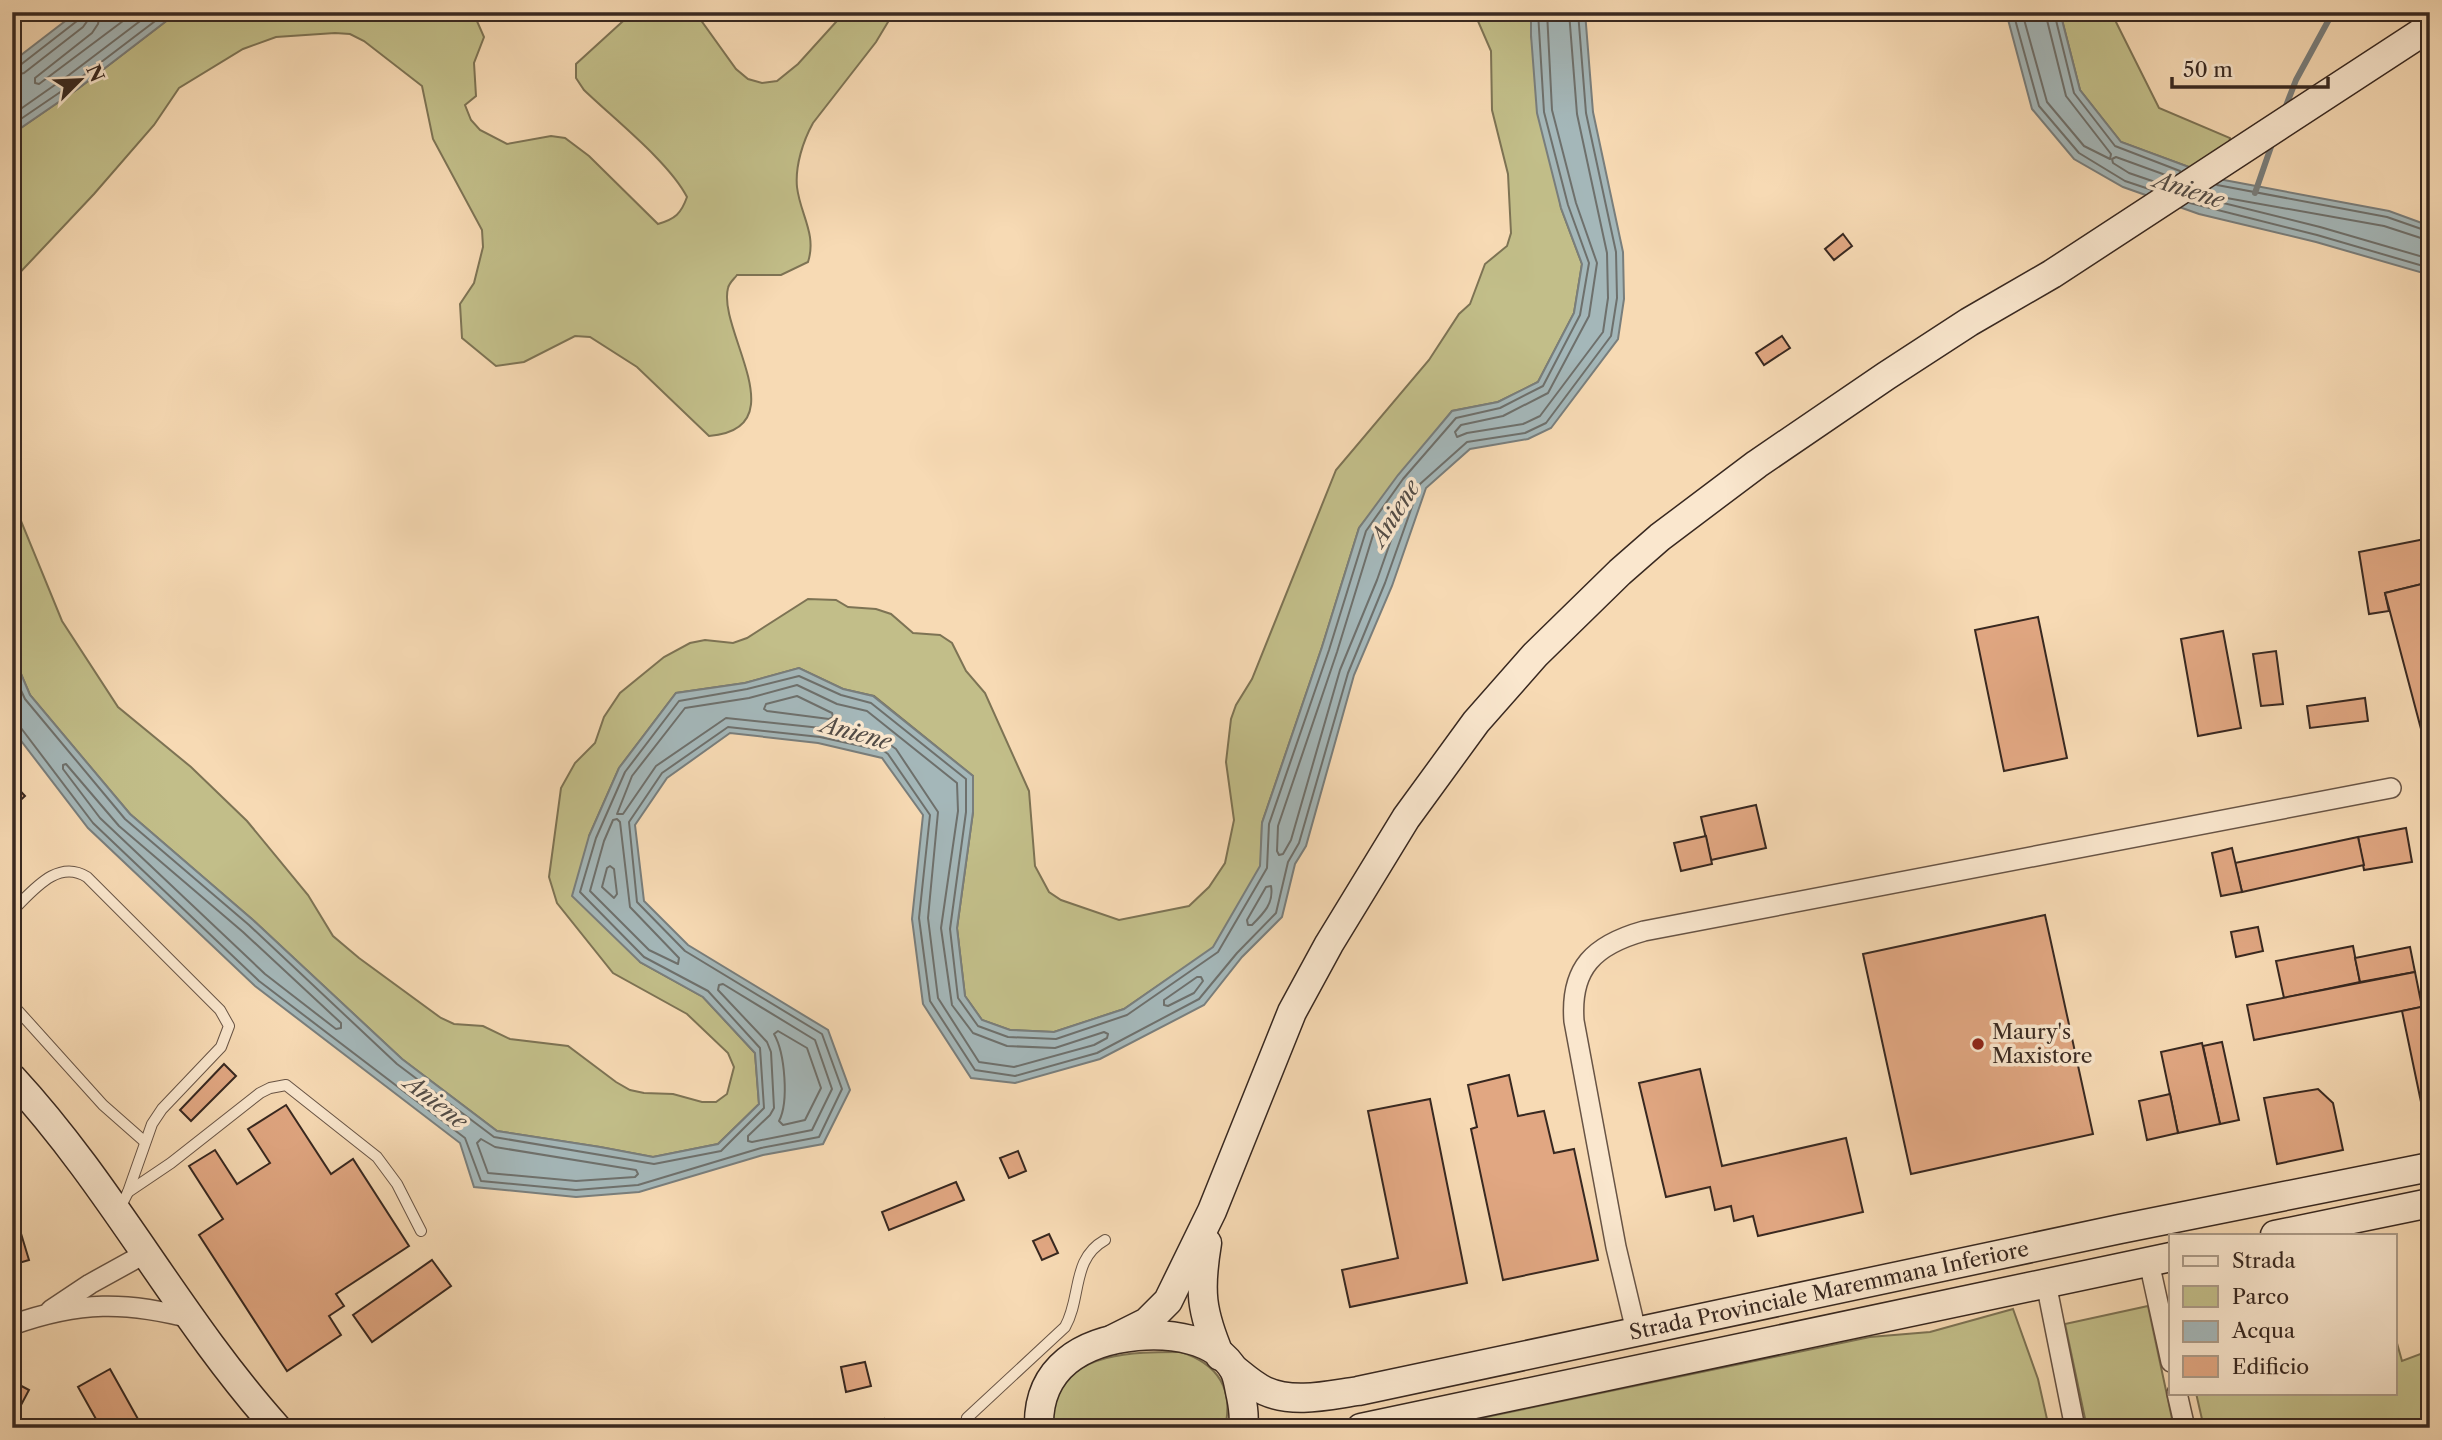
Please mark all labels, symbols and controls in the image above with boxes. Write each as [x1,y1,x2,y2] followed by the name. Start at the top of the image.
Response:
[46,46,116,116] north arrow
[2172,46,2328,90] scale bar
[2183,57,2233,82] text: 50 m
[81,61,109,86] text: N
[2148,165,2228,215] water label: Aniene
[1362,474,1426,554] water label: Aniene
[815,709,895,756] water label: Aniene
[1992,1019,2092,1068] place label: Maury's Maxistore
[1970,1036,1986,1052] marker: Maury's Maxistore
[397,1067,474,1136] water label: Aniene
[2169,1234,2396,1394] legend
[1627,1236,2031,1345] street label: Strada Provinciale Maremmana Inferiore
[2232,1248,2297,1273] text: Strada
[2232,1284,2289,1309] text: Parco
[2231,1318,2296,1343] text: Acqua
[2232,1354,2309,1379] text: Edificio

